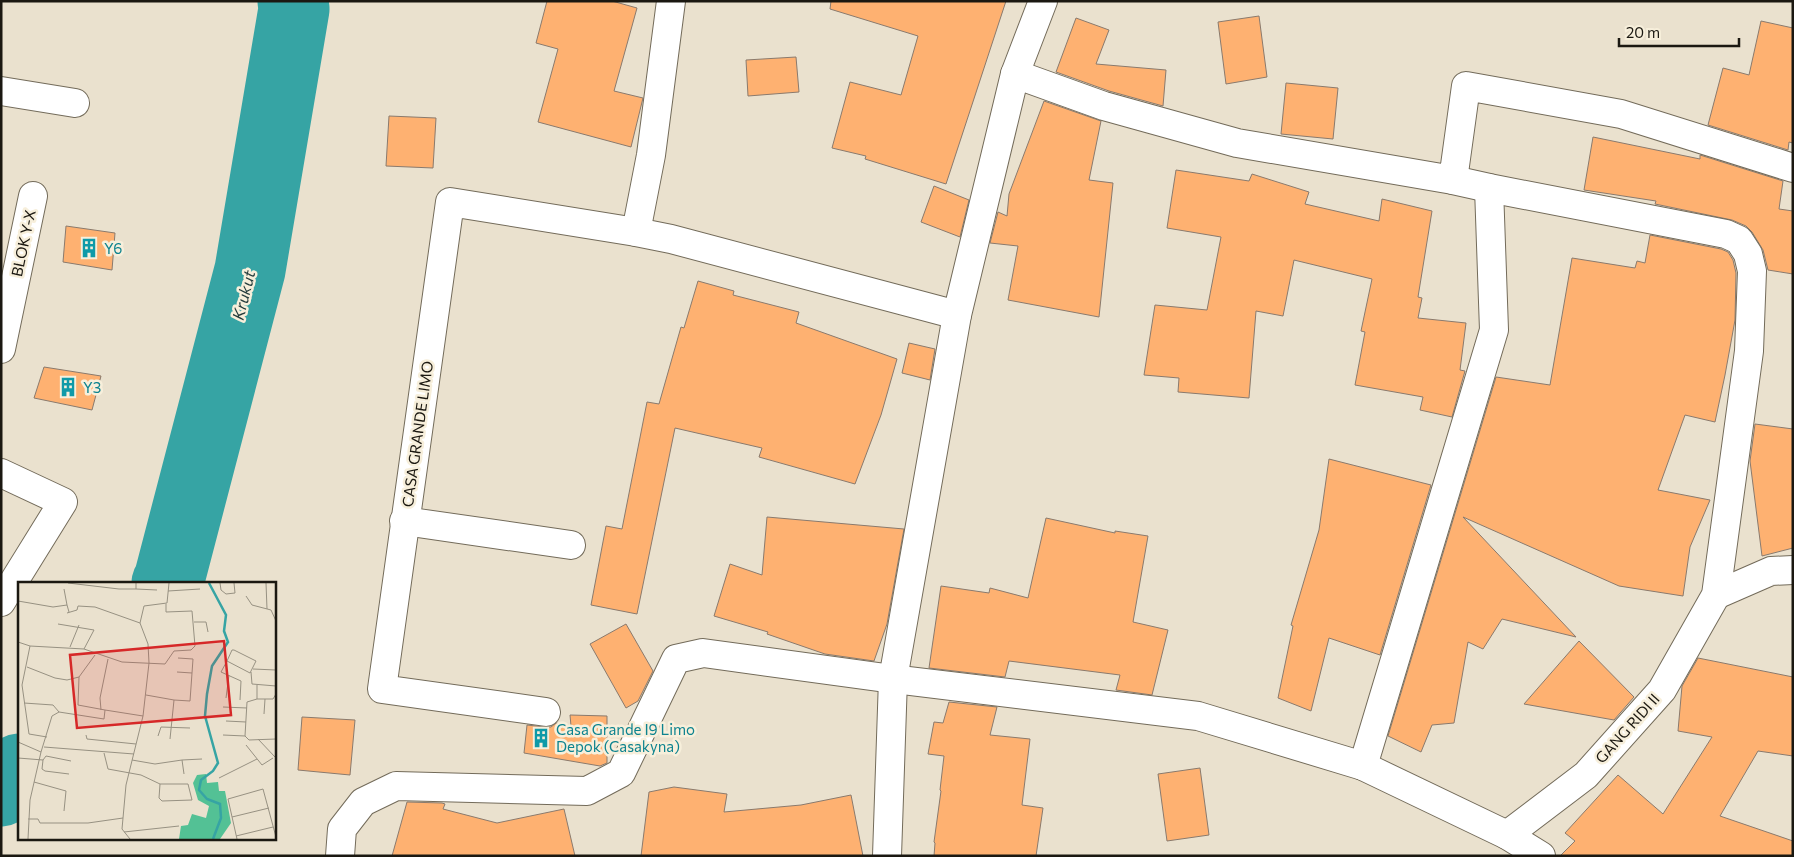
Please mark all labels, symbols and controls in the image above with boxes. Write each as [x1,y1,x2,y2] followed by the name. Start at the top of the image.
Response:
[1619,15,1739,47] scale bar
[1626,23,1660,41] text: 20 m
[7,208,39,278] street label: BLOK Y-X
[78,237,100,259] building icon: Y6
[104,239,122,257] place label: Y6
[228,268,258,322] water label: Krukut
[398,360,436,508] street label: CASA GRANDE LIMO
[57,376,79,398] building icon: Y3
[83,378,101,396] place label: Y3
[18,582,275,840] inset map
[1591,690,1663,766] street label: GANG RIDI II
[556,720,695,755] place label: Casa Grande I9 Limo Depok (Casakyna)
[530,727,552,749] building icon: Casa Grande I9 Limo Depok (Casakyna)

